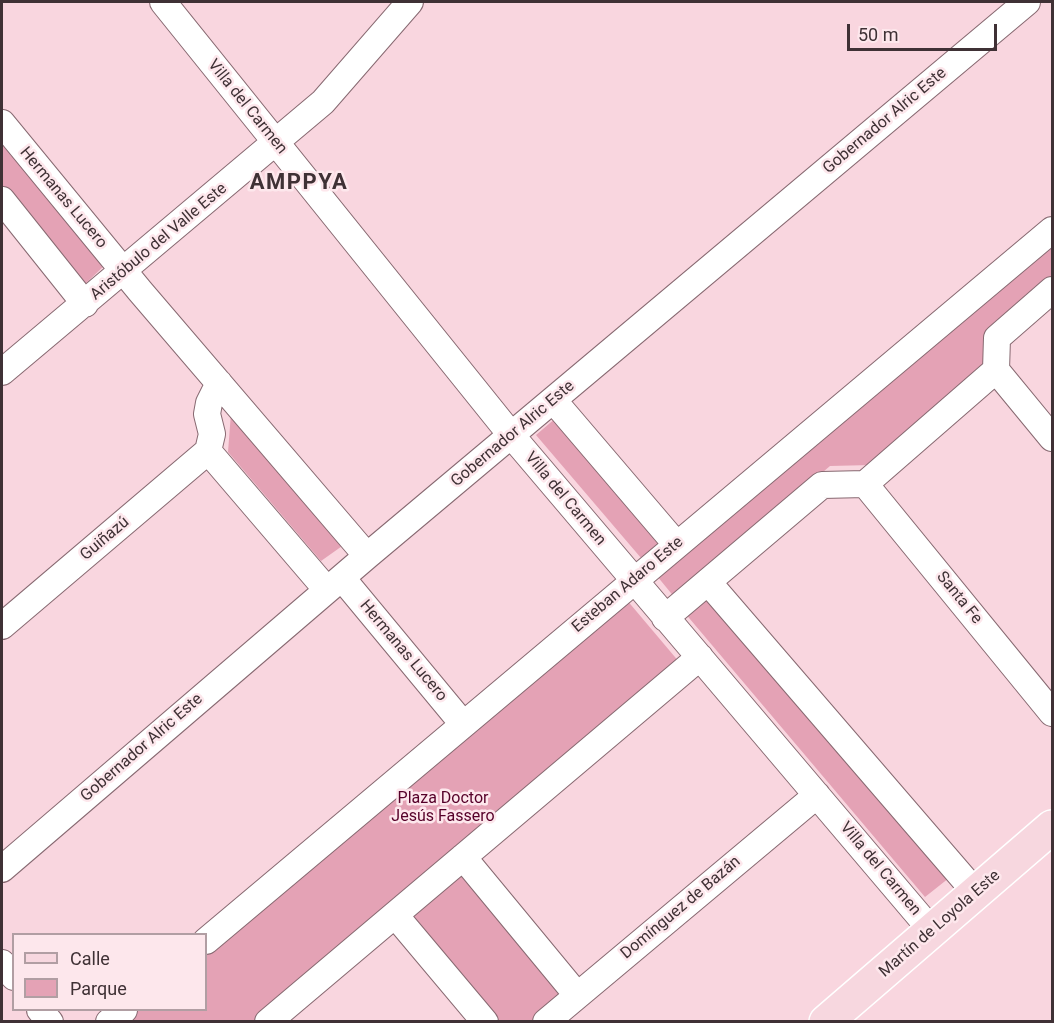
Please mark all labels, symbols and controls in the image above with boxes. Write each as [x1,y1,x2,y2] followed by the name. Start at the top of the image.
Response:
[850,12,1000,50] scale bar
[858,24,898,45] text: 50 m
[203,56,291,158] street label: Villa del Carmen
[819,64,951,178] street label: Gobernador Alric Este
[15,144,111,252] street label: Hermanas Lucero
[250,170,348,196] district label: AMPPYA
[87,179,231,305] street label: Aristóbulo del Valle Este
[447,377,579,491] street label: Gobernador Alric Este
[520,448,610,550] street label: Villa del Carmen
[77,513,133,565] street label: Guiñazú
[569,533,687,637] street label: Esteban Adaro Este
[932,568,986,628] street label: Santa Fe
[355,597,451,705] street label: Hermanas Lucero
[77,690,207,806] street label: Gobernador Alric Este
[391,789,495,827] park label: Plaza Doctor Jesús Fassero
[835,818,925,920] street label: Villa del Carmen
[617,852,745,964] street label: Domínguez de Bazán
[876,866,1004,982] street label: Martín de Loyola Este
[12,933,207,1011] legend
[70,948,110,969] text: Calle
[70,978,127,999] text: Parque

